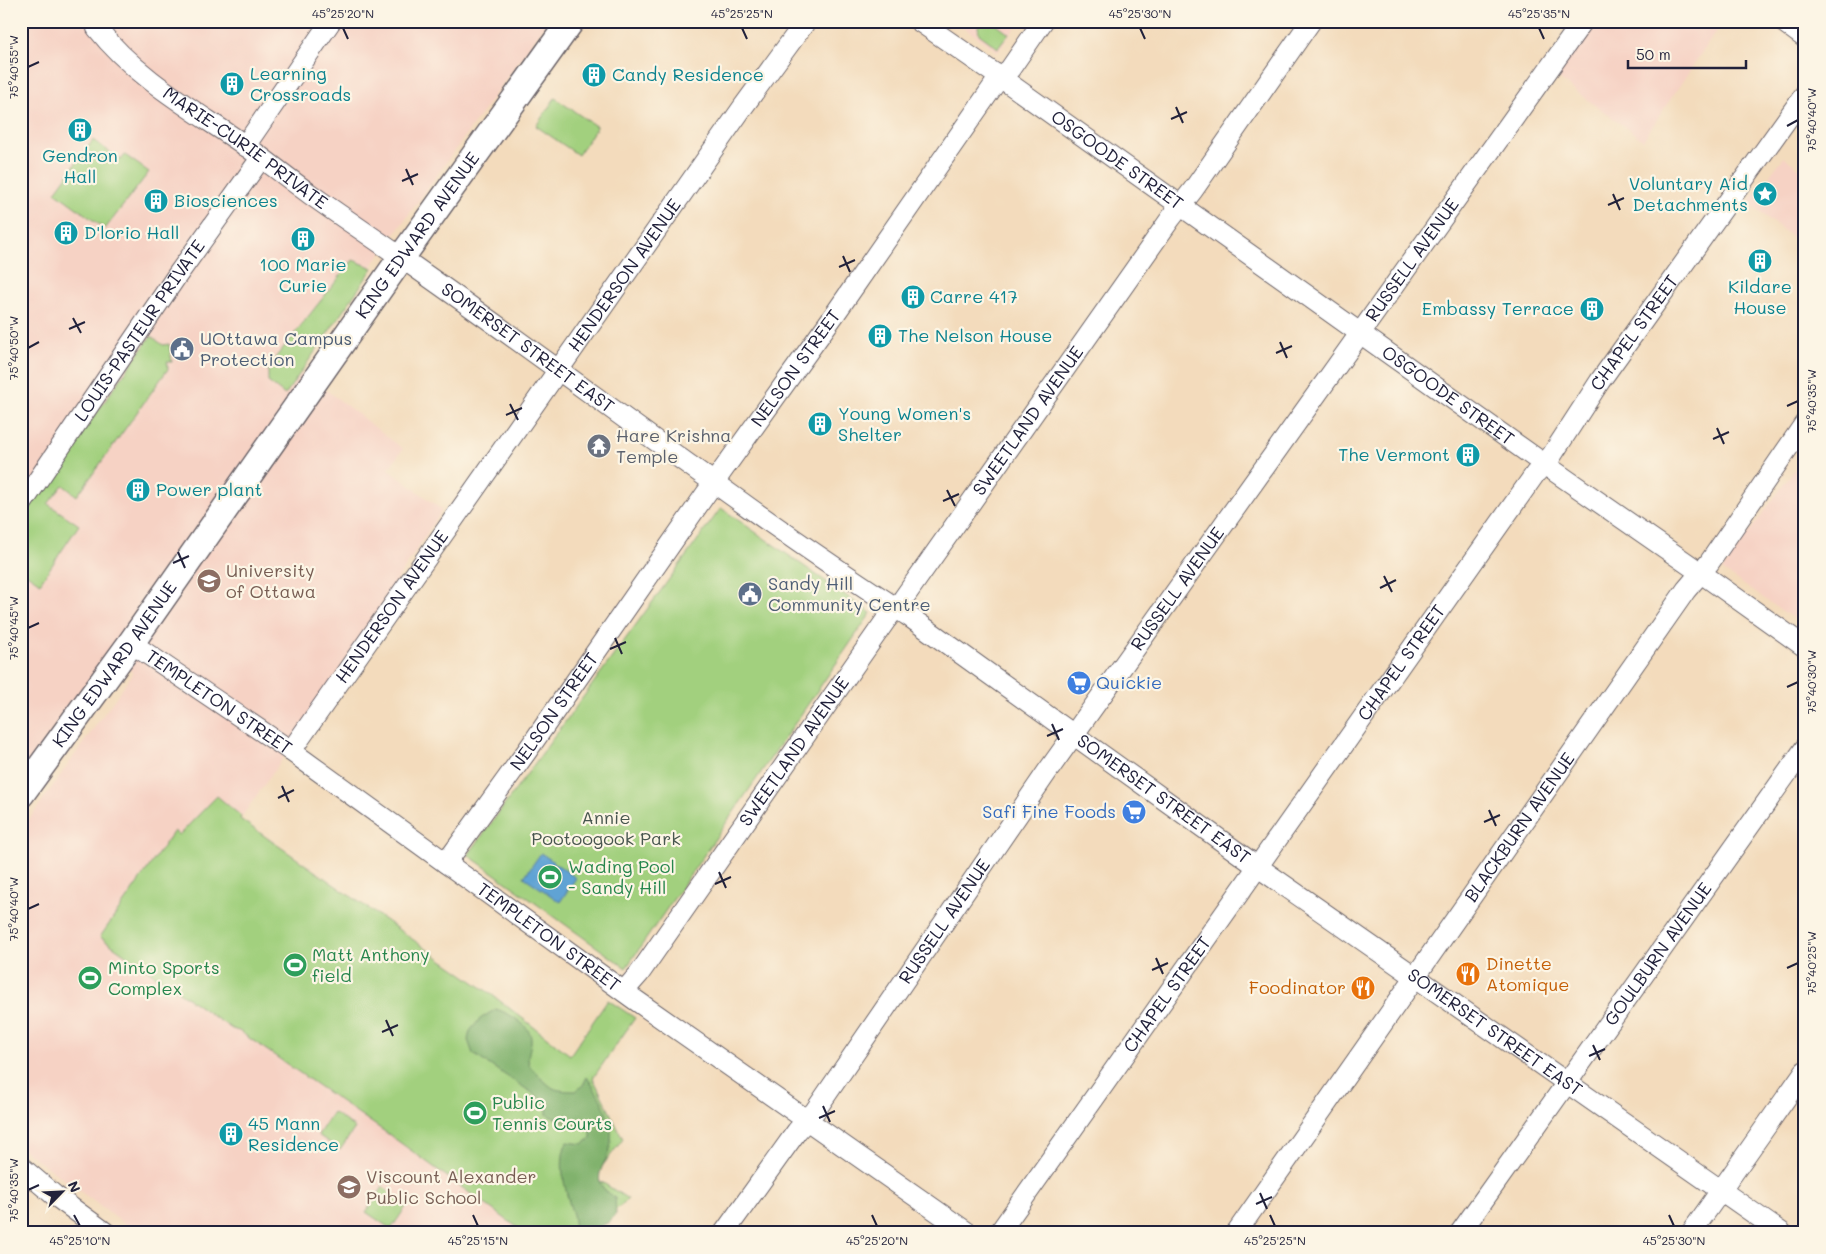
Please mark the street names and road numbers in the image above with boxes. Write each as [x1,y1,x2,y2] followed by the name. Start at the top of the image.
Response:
[159,80,333,214] street label: MARIE-CURIE PRIVATE
[1047,104,1189,215] street label: OSGOODE STREET
[349,147,484,323] street label: KING EDWARD AVENUE
[1359,193,1464,326] street label: RUSSELL AVENUE
[562,194,686,356] street label: HENDERSON AVENUE
[68,234,210,426] street label: LOUIS-PASTEUR PRIVATE
[1584,270,1683,395] street label: CHAPEL STREET
[437,276,619,418] street label: SOMERSET STREET EAST
[745,304,845,431] street label: NELSON STREET
[1377,339,1519,450] street label: OSGOODE STREET
[967,341,1088,500] street label: SWEETLAND AVENUE
[1125,522,1229,655] street label: RUSSELL AVENUE
[329,525,453,688] street label: HENDERSON AVENUE
[46,576,182,752] street label: KING EDWARD AVENUE
[1351,599,1450,725] street label: CHAPEL STREET
[142,644,297,759] street label: TEMPLETON STREET
[504,647,603,775] street label: NELSON STREET
[733,671,854,830] street label: SWEETLAND AVENUE
[1073,728,1256,869] street label: SOMERSET STREET EAST
[1458,748,1580,906] street label: BLACKBURN AVENUE
[893,854,995,988] street label: RUSSELL AVENUE
[473,877,626,996] street label: TEMPLETON STREET
[1598,877,1717,1030] street label: GOULBURN AVENUE
[1117,931,1216,1057] street label: CHAPEL STREET
[1403,962,1587,1101] street label: SOMERSET STREET EAST

